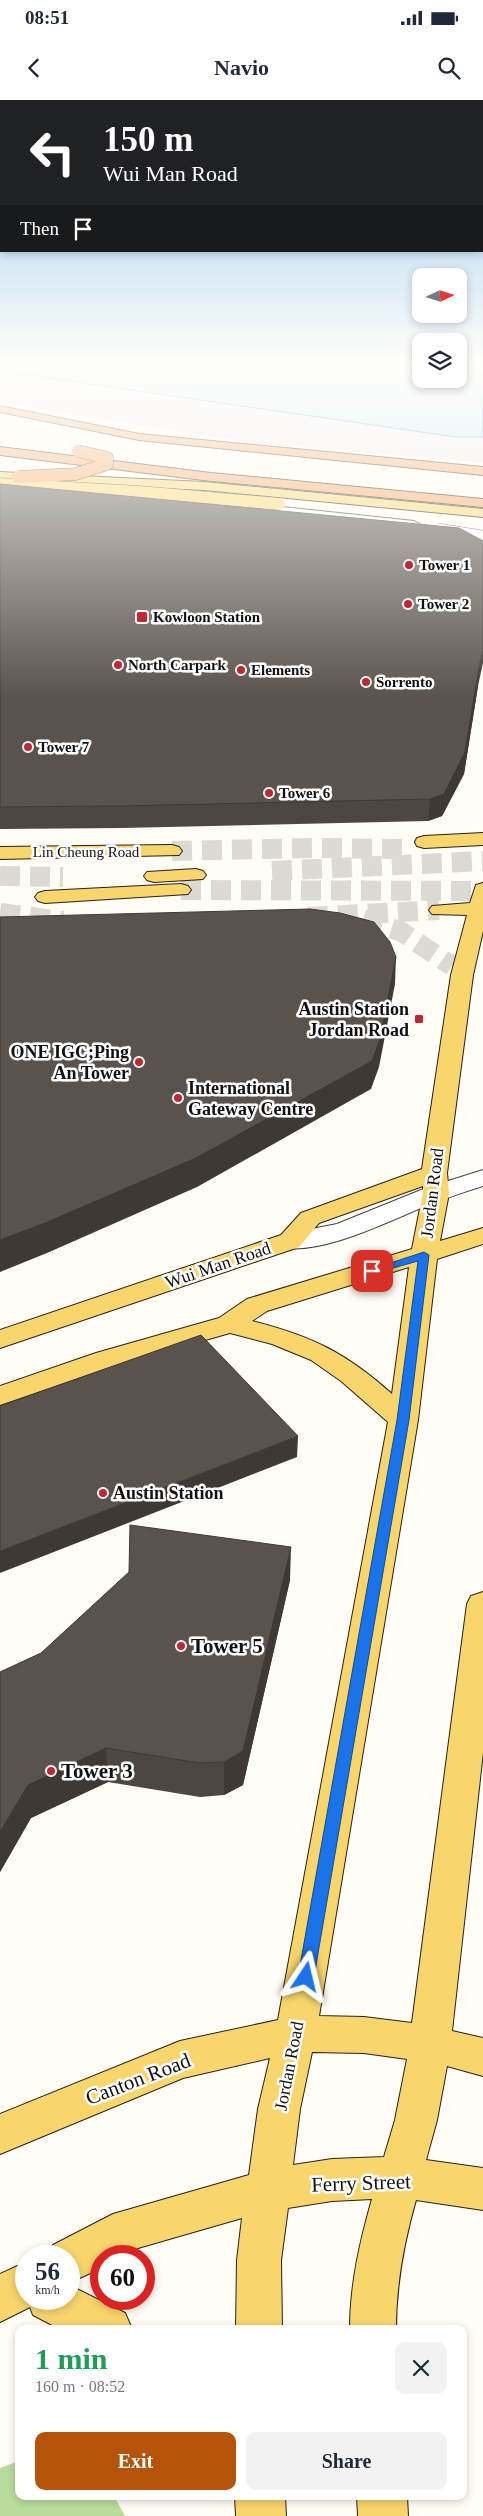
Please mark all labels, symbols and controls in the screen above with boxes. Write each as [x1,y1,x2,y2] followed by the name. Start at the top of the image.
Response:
[25,7,69,28] text: 08:51
[20,54,48,82] icon: back
[435,54,463,82] icon: search
[214,55,269,80] text: Navio
[20,120,85,185] icon: left
[103,120,193,159] text: 150 m
[103,161,238,186] text: Wui Man Road
[69,215,97,243] icon: arrive
[20,218,59,239] text: Then
[412,268,468,322] north arrow
[412,268,467,388] map controls
[412,333,467,388] button: layers
[419,557,470,573] place label: Tower 1
[403,559,415,571] marker: Tower 1
[418,596,469,612] place label: Tower 2
[402,598,414,610] marker: Tower 2
[153,609,261,625] place label: Kowloon Station
[135,610,149,624] marker: Kowloon Station
[128,657,227,673] place label: North Carpark
[112,659,124,671] marker: North Carpark
[251,662,310,678] place label: Elements
[235,664,247,676] marker: Elements
[376,674,432,690] place label: Sorrento
[360,676,372,688] marker: Sorrento
[38,739,90,755] place label: Tower 7
[22,741,34,753] marker: Tower 7
[279,785,331,801] place label: Tower 6
[263,787,275,799] marker: Tower 6
[33,844,140,860] street label: Lin Cheung Road
[298,999,409,1040] place label: Austin Station Jordan Road
[413,1013,425,1025] marker: Austin Station Jordan Road
[10,1042,129,1083] place label: ONE IGC;Ping An Tower
[133,1056,145,1068] marker: ONE IGC;Ping An Tower
[188,1078,313,1119] place label: International Gateway Centre
[172,1092,184,1104] marker: International Gateway Centre
[417,1147,447,1239] street label: Jordan Road
[163,1238,273,1292] street label: Wui Man Road
[351,1250,393,1292] pin
[358,1257,386,1285] icon: arrive
[113,1483,224,1503] place label: Austin Station
[97,1487,109,1499] marker: Austin Station
[191,1634,263,1658] place label: Tower 5
[175,1640,187,1652] marker: Tower 5
[61,1759,133,1783] place label: Tower 3
[45,1765,57,1777] marker: Tower 3
[279,1950,331,2002] position arrow
[271,2020,307,2112] street label: Jordan Road
[82,2048,194,2110] street label: Canton Road
[311,2169,411,2197] street label: Ferry Street
[90,2245,155,2310] speed limit sign: 60
[35,2258,60,2285] text: 56
[35,2283,60,2297] text: km/h
[35,2342,108,2375] text: 1 min
[395,2342,447,2394] button: close
[35,2378,125,2395] text: 160 m · 08:52
[35,2432,236,2490] button: Exit
[246,2432,447,2490] button: Share

